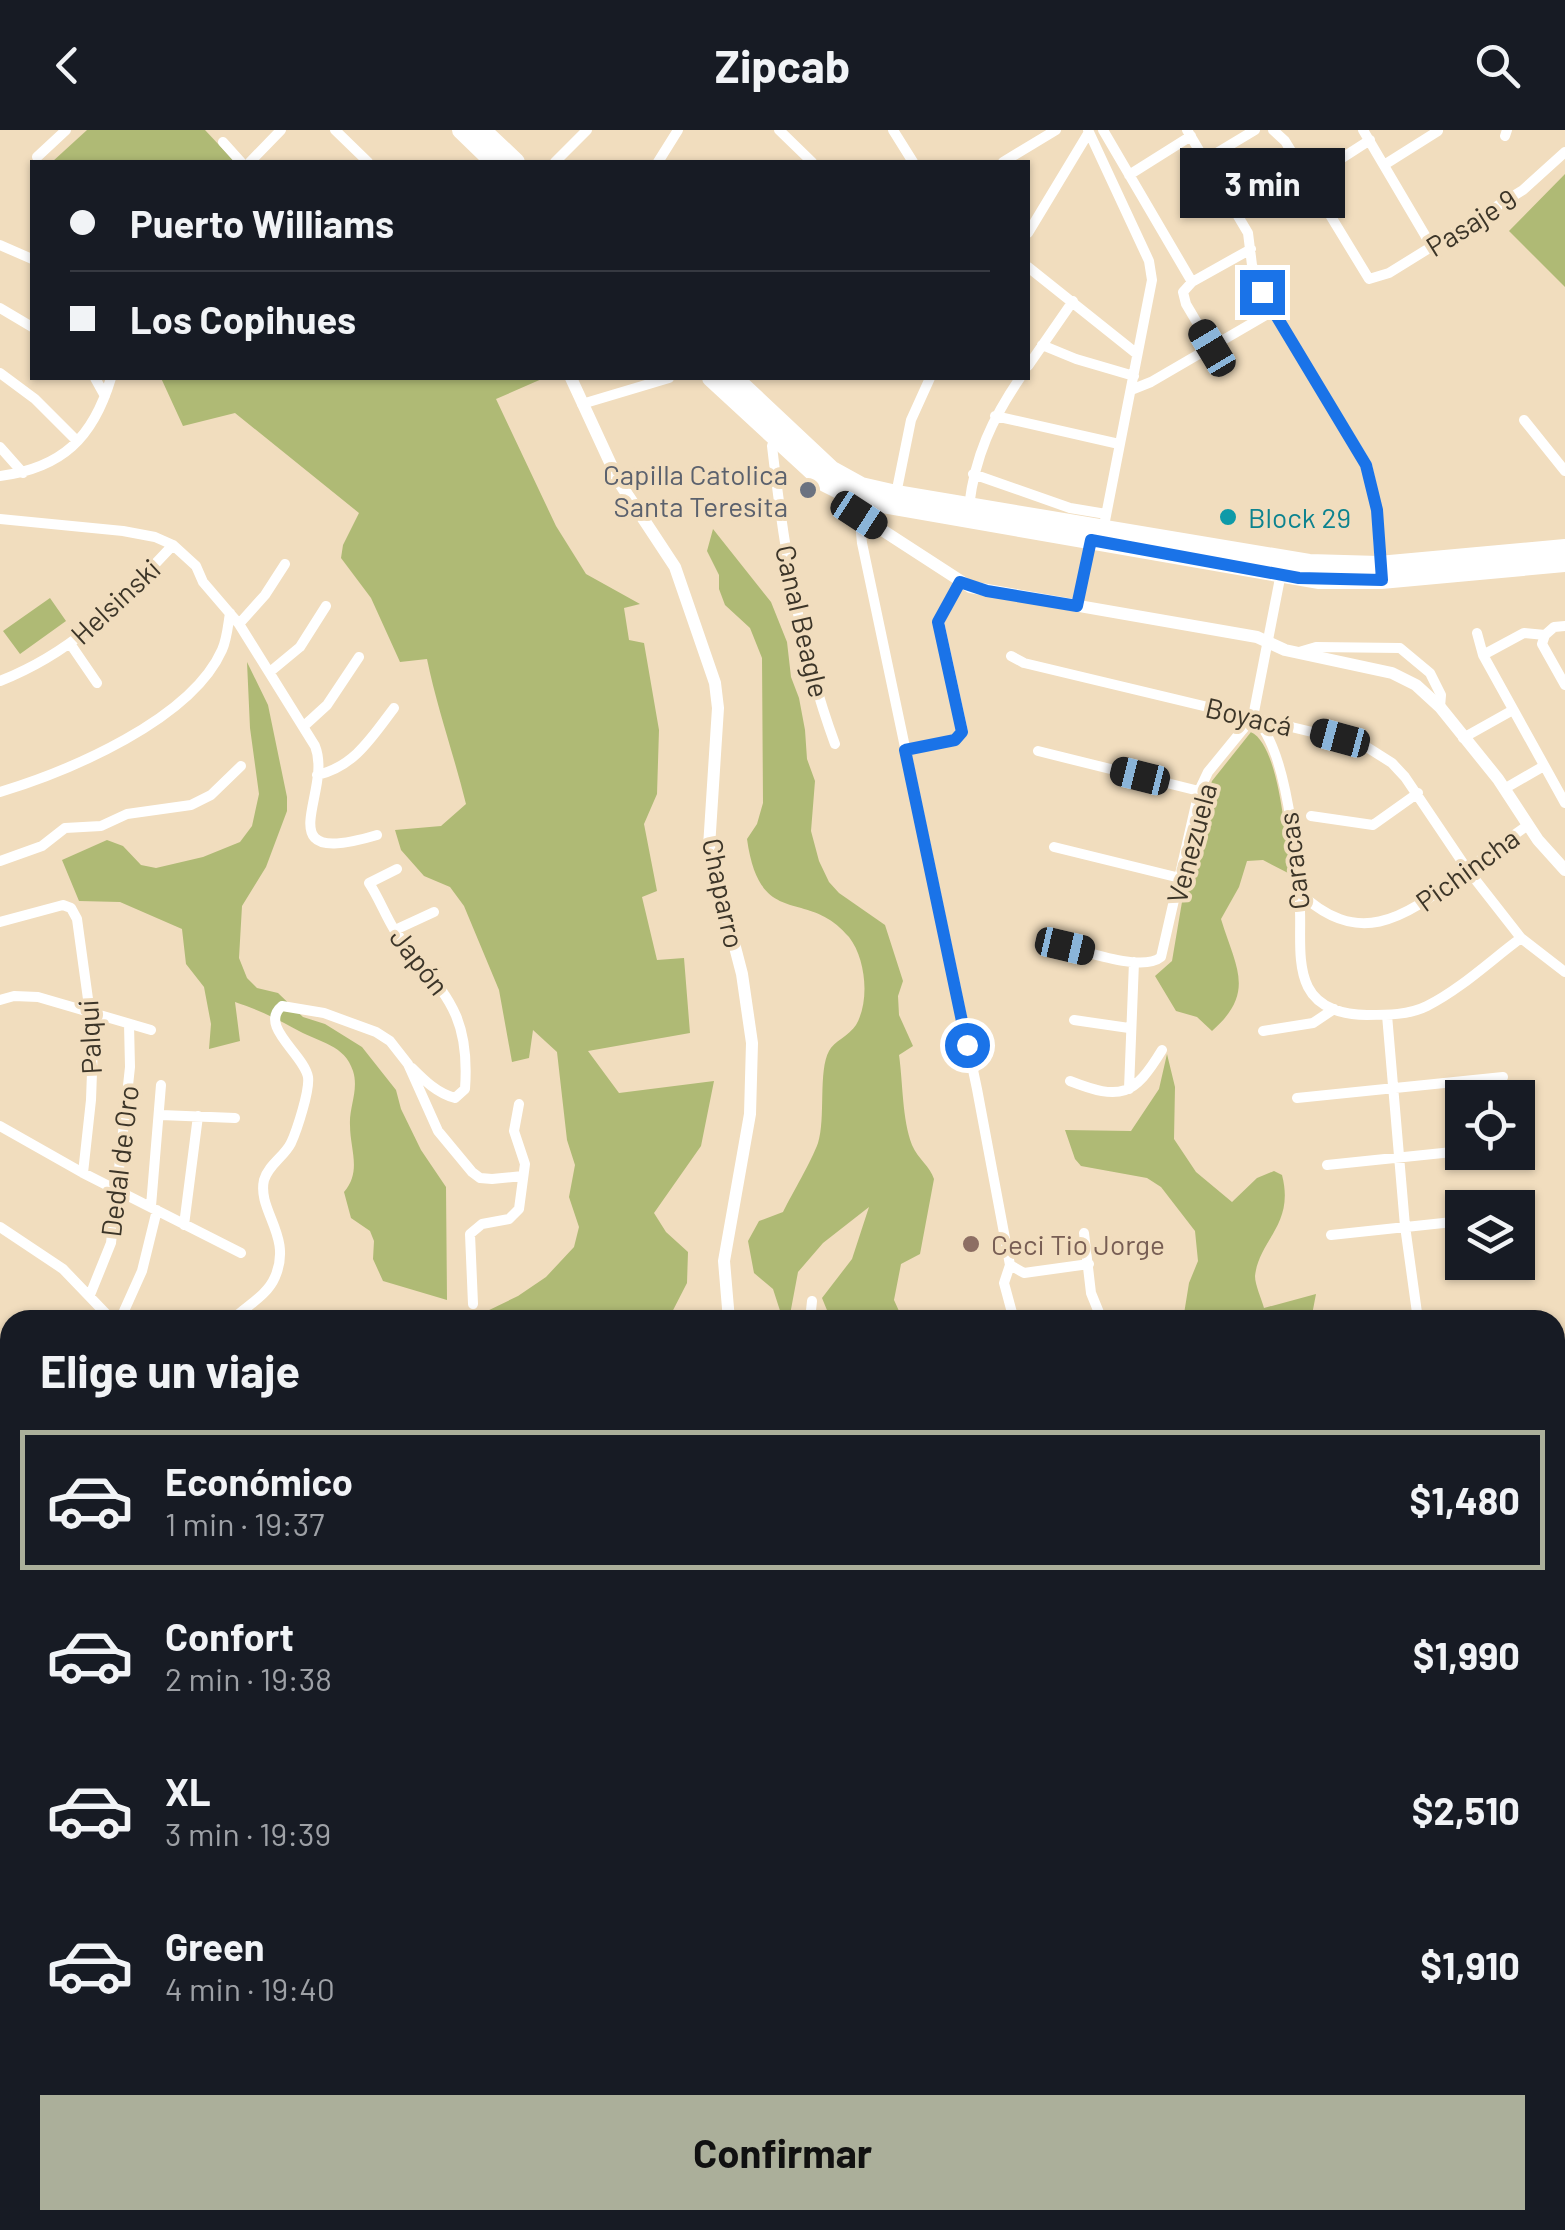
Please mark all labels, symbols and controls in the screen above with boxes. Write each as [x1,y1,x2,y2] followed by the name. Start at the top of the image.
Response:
[40,38,95,93] icon: back
[715,38,850,92] text: Zipcab
[1470,38,1525,93] icon: search
[1180,147,1344,217] callout: 3 min
[1224,164,1301,202] text: 3 min
[1419,181,1523,263] street label: Pasaje 9
[130,200,394,246] text: Puerto Williams
[1240,270,1285,315] route end
[130,296,356,342] text: Los Copihues
[1184,315,1240,381] car
[603,457,788,523] place label: Capilla Catolica Santa Teresita
[797,479,819,501] marker: Capilla Catolica Santa Teresita
[826,486,892,544] car
[1248,500,1351,534] place label: Block 29
[1217,506,1239,528] marker: Block 29
[769,541,837,701] street label: Canal Beagle
[63,551,167,651] street label: Helsinski
[1202,690,1296,742] street label: Boyacá
[1307,716,1373,760] car
[1107,754,1173,798] car
[1159,779,1223,907] street label: Venezuela
[1270,810,1316,912] street label: Caracas
[1409,820,1525,918] street label: Pichincha
[696,835,752,951] street label: Chaparro
[383,921,457,1001] street label: Japón
[1032,925,1098,967] car
[70,999,108,1075] street label: Palqui
[945,1023,990,1068] route start
[1445,1080,1535,1280] map controls
[1445,1080,1535,1170] button: locate
[93,1083,145,1239] street label: Dedal de Oro
[1445,1190,1535,1280] button: layers
[991,1227,1165,1261] place label: Ceci Tio Jorge
[960,1233,982,1255] marker: Ceci Tio Jorge
[40,1343,300,1397] text: Elige un viaje
[45,1455,135,1545] icon: car
[165,1458,353,1504] text: Económico
[1410,1477,1520,1523] text: $1,480
[165,1504,324,1542] text: 1 min · 19:37
[45,1610,135,1700] icon: car
[165,1613,294,1659] text: Confort
[1413,1632,1520,1678] text: $1,990
[165,1659,332,1697] text: 2 min · 19:38
[45,1765,135,1855] icon: car
[165,1768,211,1814] text: XL
[1412,1787,1520,1833] text: $2,510
[165,1814,331,1852] text: 3 min · 19:39
[45,1920,135,2010] icon: car
[165,1923,265,1969] text: Green
[1420,1942,1520,1988] text: $1,910
[165,1969,335,2007] text: 4 min · 19:40
[40,2095,1525,2210] button: Confirmar

